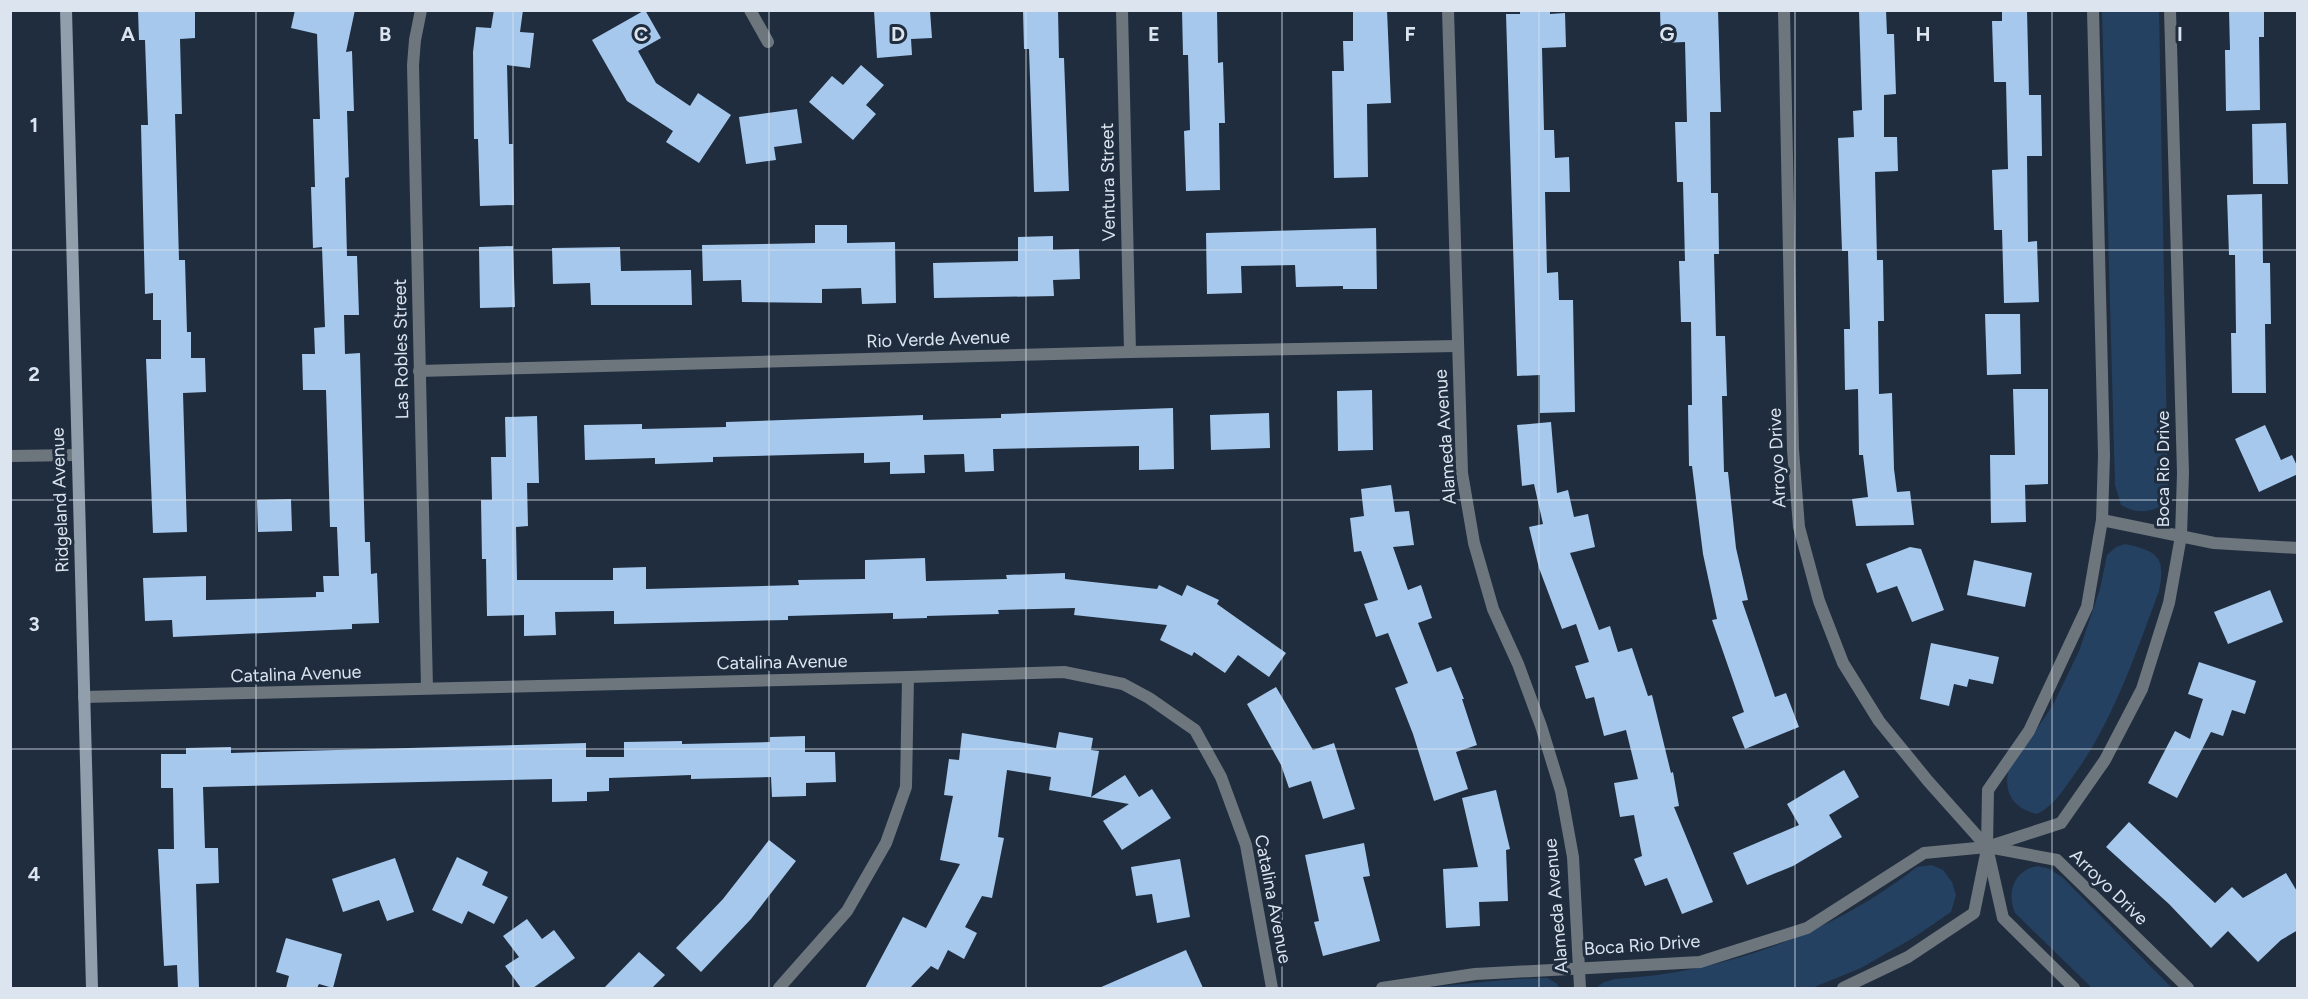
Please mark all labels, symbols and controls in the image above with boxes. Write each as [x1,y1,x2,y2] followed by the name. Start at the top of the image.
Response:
[121,22,136,46] text: A
[379,22,391,46] text: B
[634,22,648,46] text: C
[891,22,905,46] text: D
[1148,22,1160,46] text: E
[1404,22,1416,46] text: F
[1660,22,1675,46] text: G
[1916,22,1931,46] text: H
[2177,22,2183,46] text: I
[30,113,38,137] text: 1
[1096,122,1120,241] street label: Ventura Street
[389,278,413,420] street label: Las Robles Street
[866,325,1010,353] street label: Rio Verde Avenue
[28,362,40,386] text: 2
[1429,368,1461,505] street label: Alameda Avenue
[1763,407,1791,509] street label: Arroyo Drive
[2152,410,2174,527] street label: Boca Rio Drive
[46,427,74,573] street label: Ridgeland Avenue
[28,612,40,636] text: 3
[716,650,848,674] street label: Catalina Avenue
[230,661,362,687] street label: Catalina Avenue
[1250,833,1296,965] street label: Catalina Avenue
[1539,837,1573,974] street label: Alameda Avenue
[2065,844,2153,930] street label: Arroyo Drive
[28,862,41,886] text: 4
[1583,930,1701,960] street label: Boca Rio Drive

